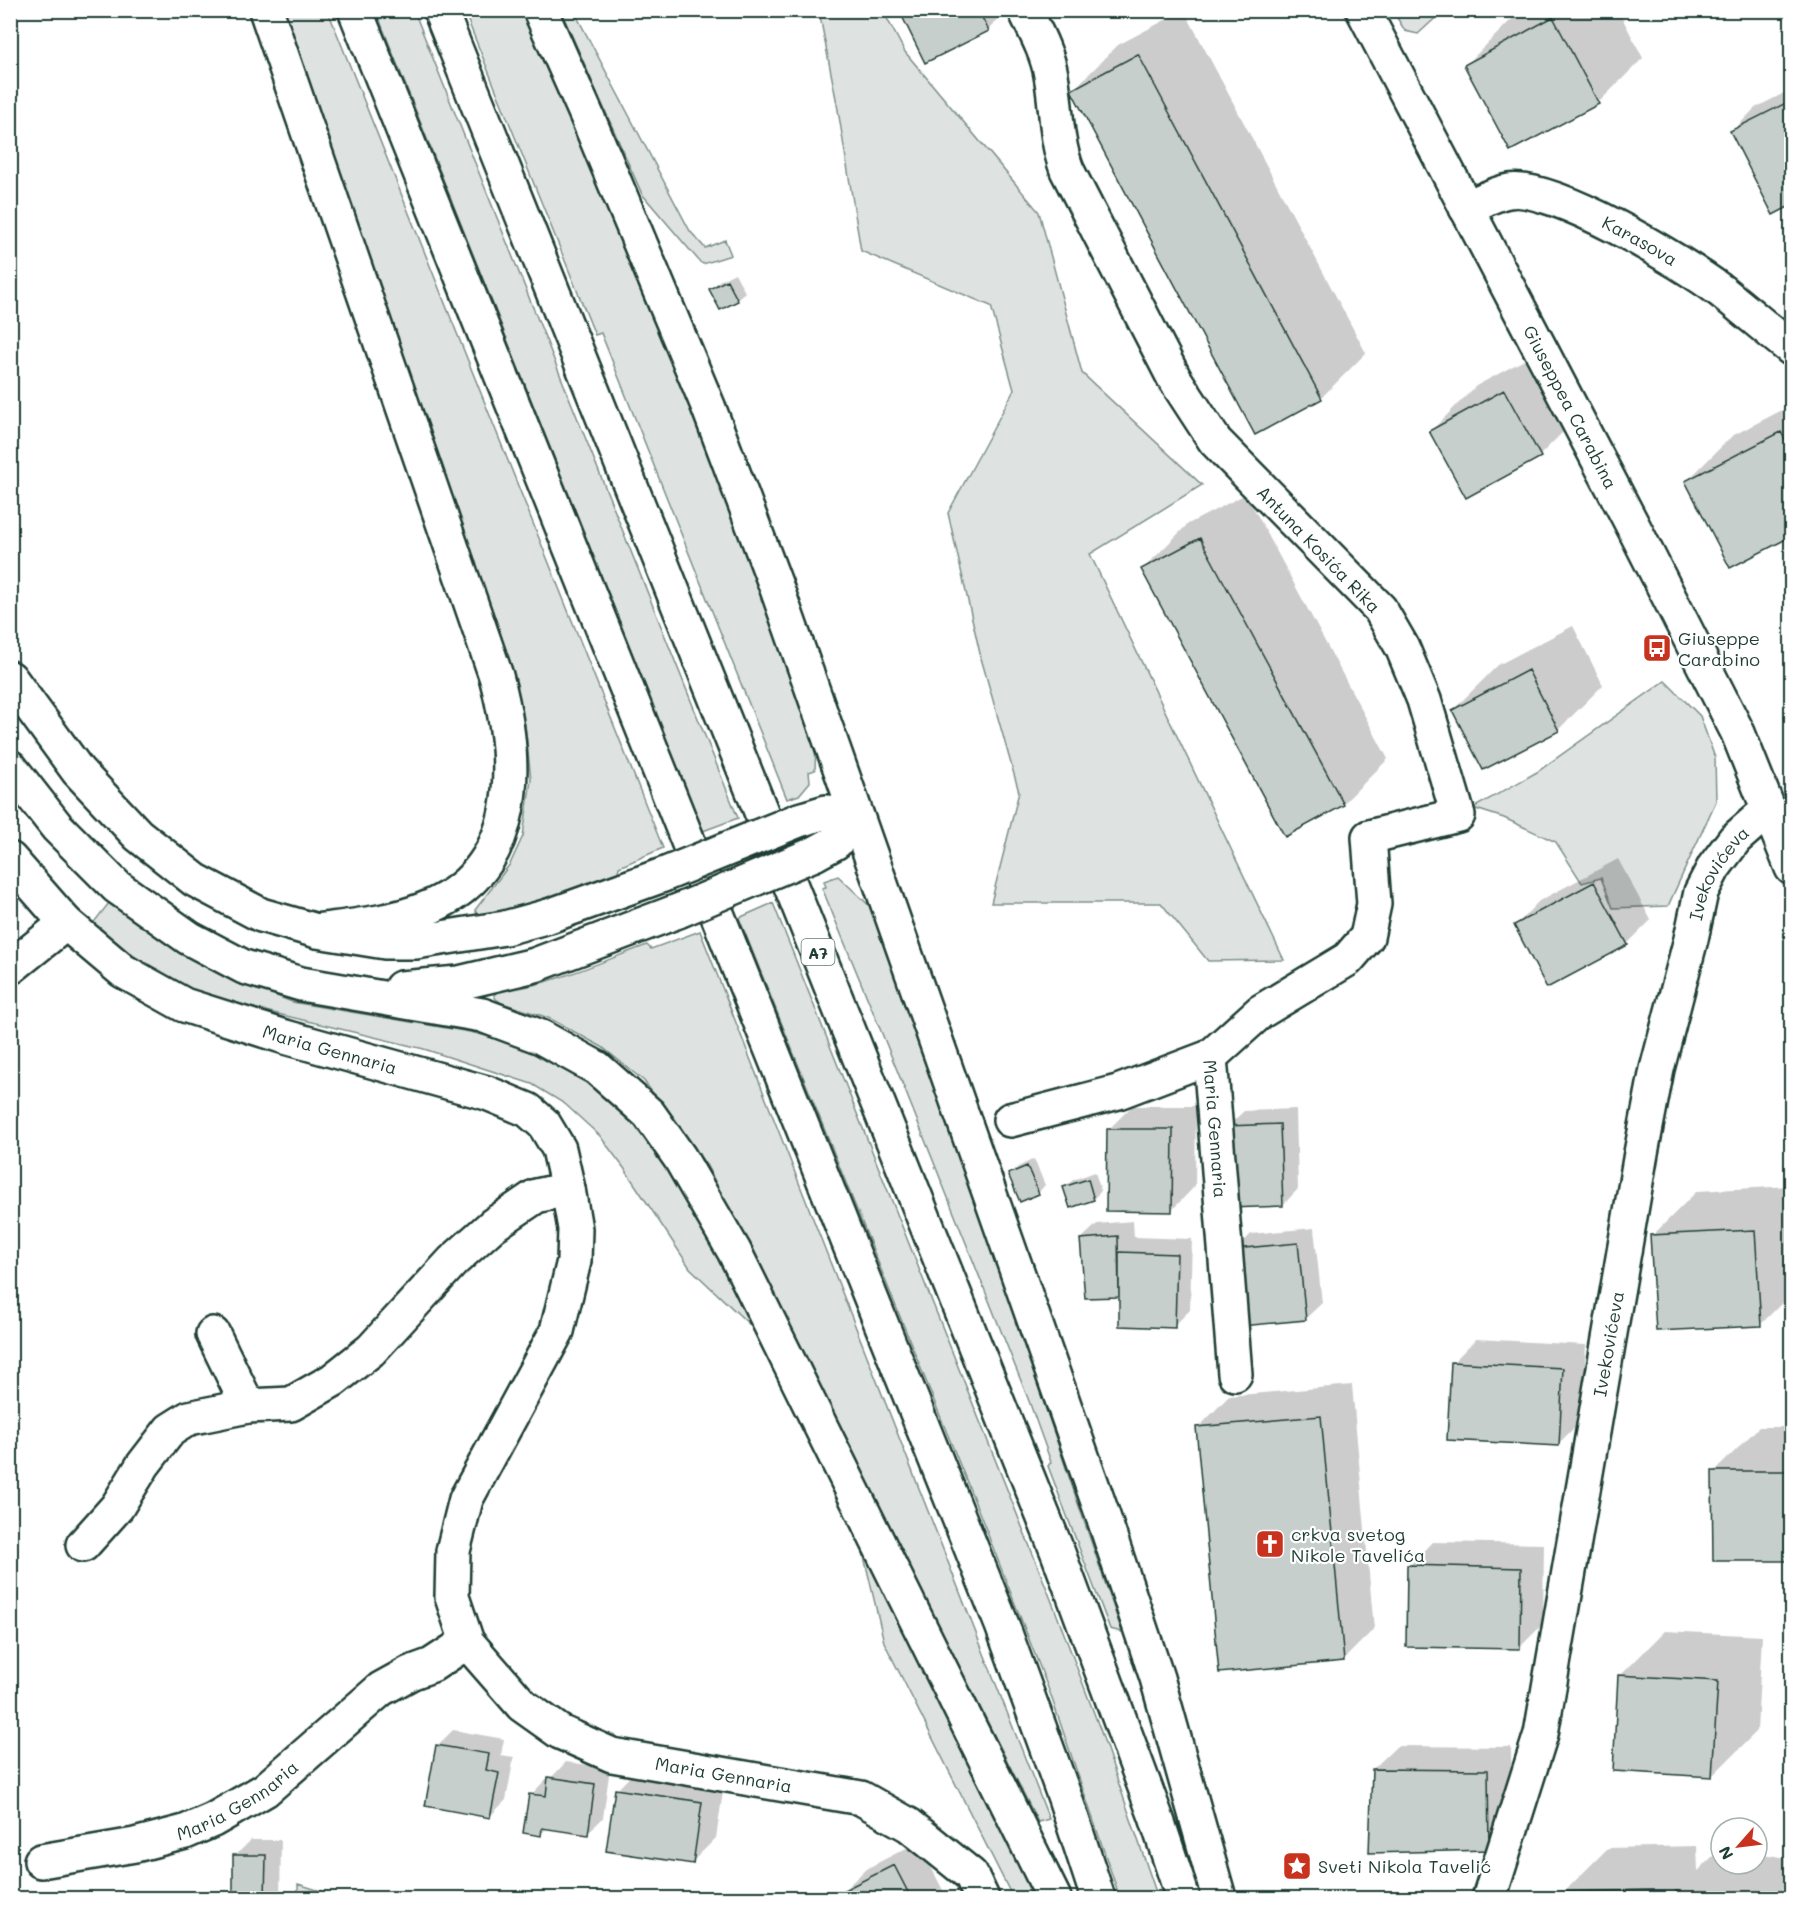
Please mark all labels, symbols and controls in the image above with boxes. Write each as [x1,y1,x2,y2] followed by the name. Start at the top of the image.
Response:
[1598,210,1682,271] street label: Karasova
[1518,321,1623,493] street label: Giuseppea Carabina
[1252,480,1386,618] street label: Antuna Kosića Rika
[1678,626,1760,671] place label: Giuseppe Carabino
[1641,632,1673,664] bus stop icon: Giuseppe Carabino
[1683,820,1754,923] street label: Ivekovićeva
[802,939,834,965] road number: A7
[260,1019,400,1080] street label: Maria Gennaria
[1198,1059,1233,1199] street label: Maria Gennaria
[1587,1289,1629,1398] street label: Ivekovićeva
[1291,1522,1425,1567] place label: crkva svetog Nikole Tavelića
[1254,1528,1286,1560] church icon: crkva svetog Nikole Tavelića
[653,1751,794,1798] street label: Maria Gennaria
[174,1755,303,1846] street label: Maria Gennaria
[1709,1816,1769,1876] north arrow
[1713,1843,1737,1864] text: N
[1281,1850,1313,1882] place icon: Sveti Nikola Tavelić
[1318,1854,1491,1878] place label: Sveti Nikola Tavelić

